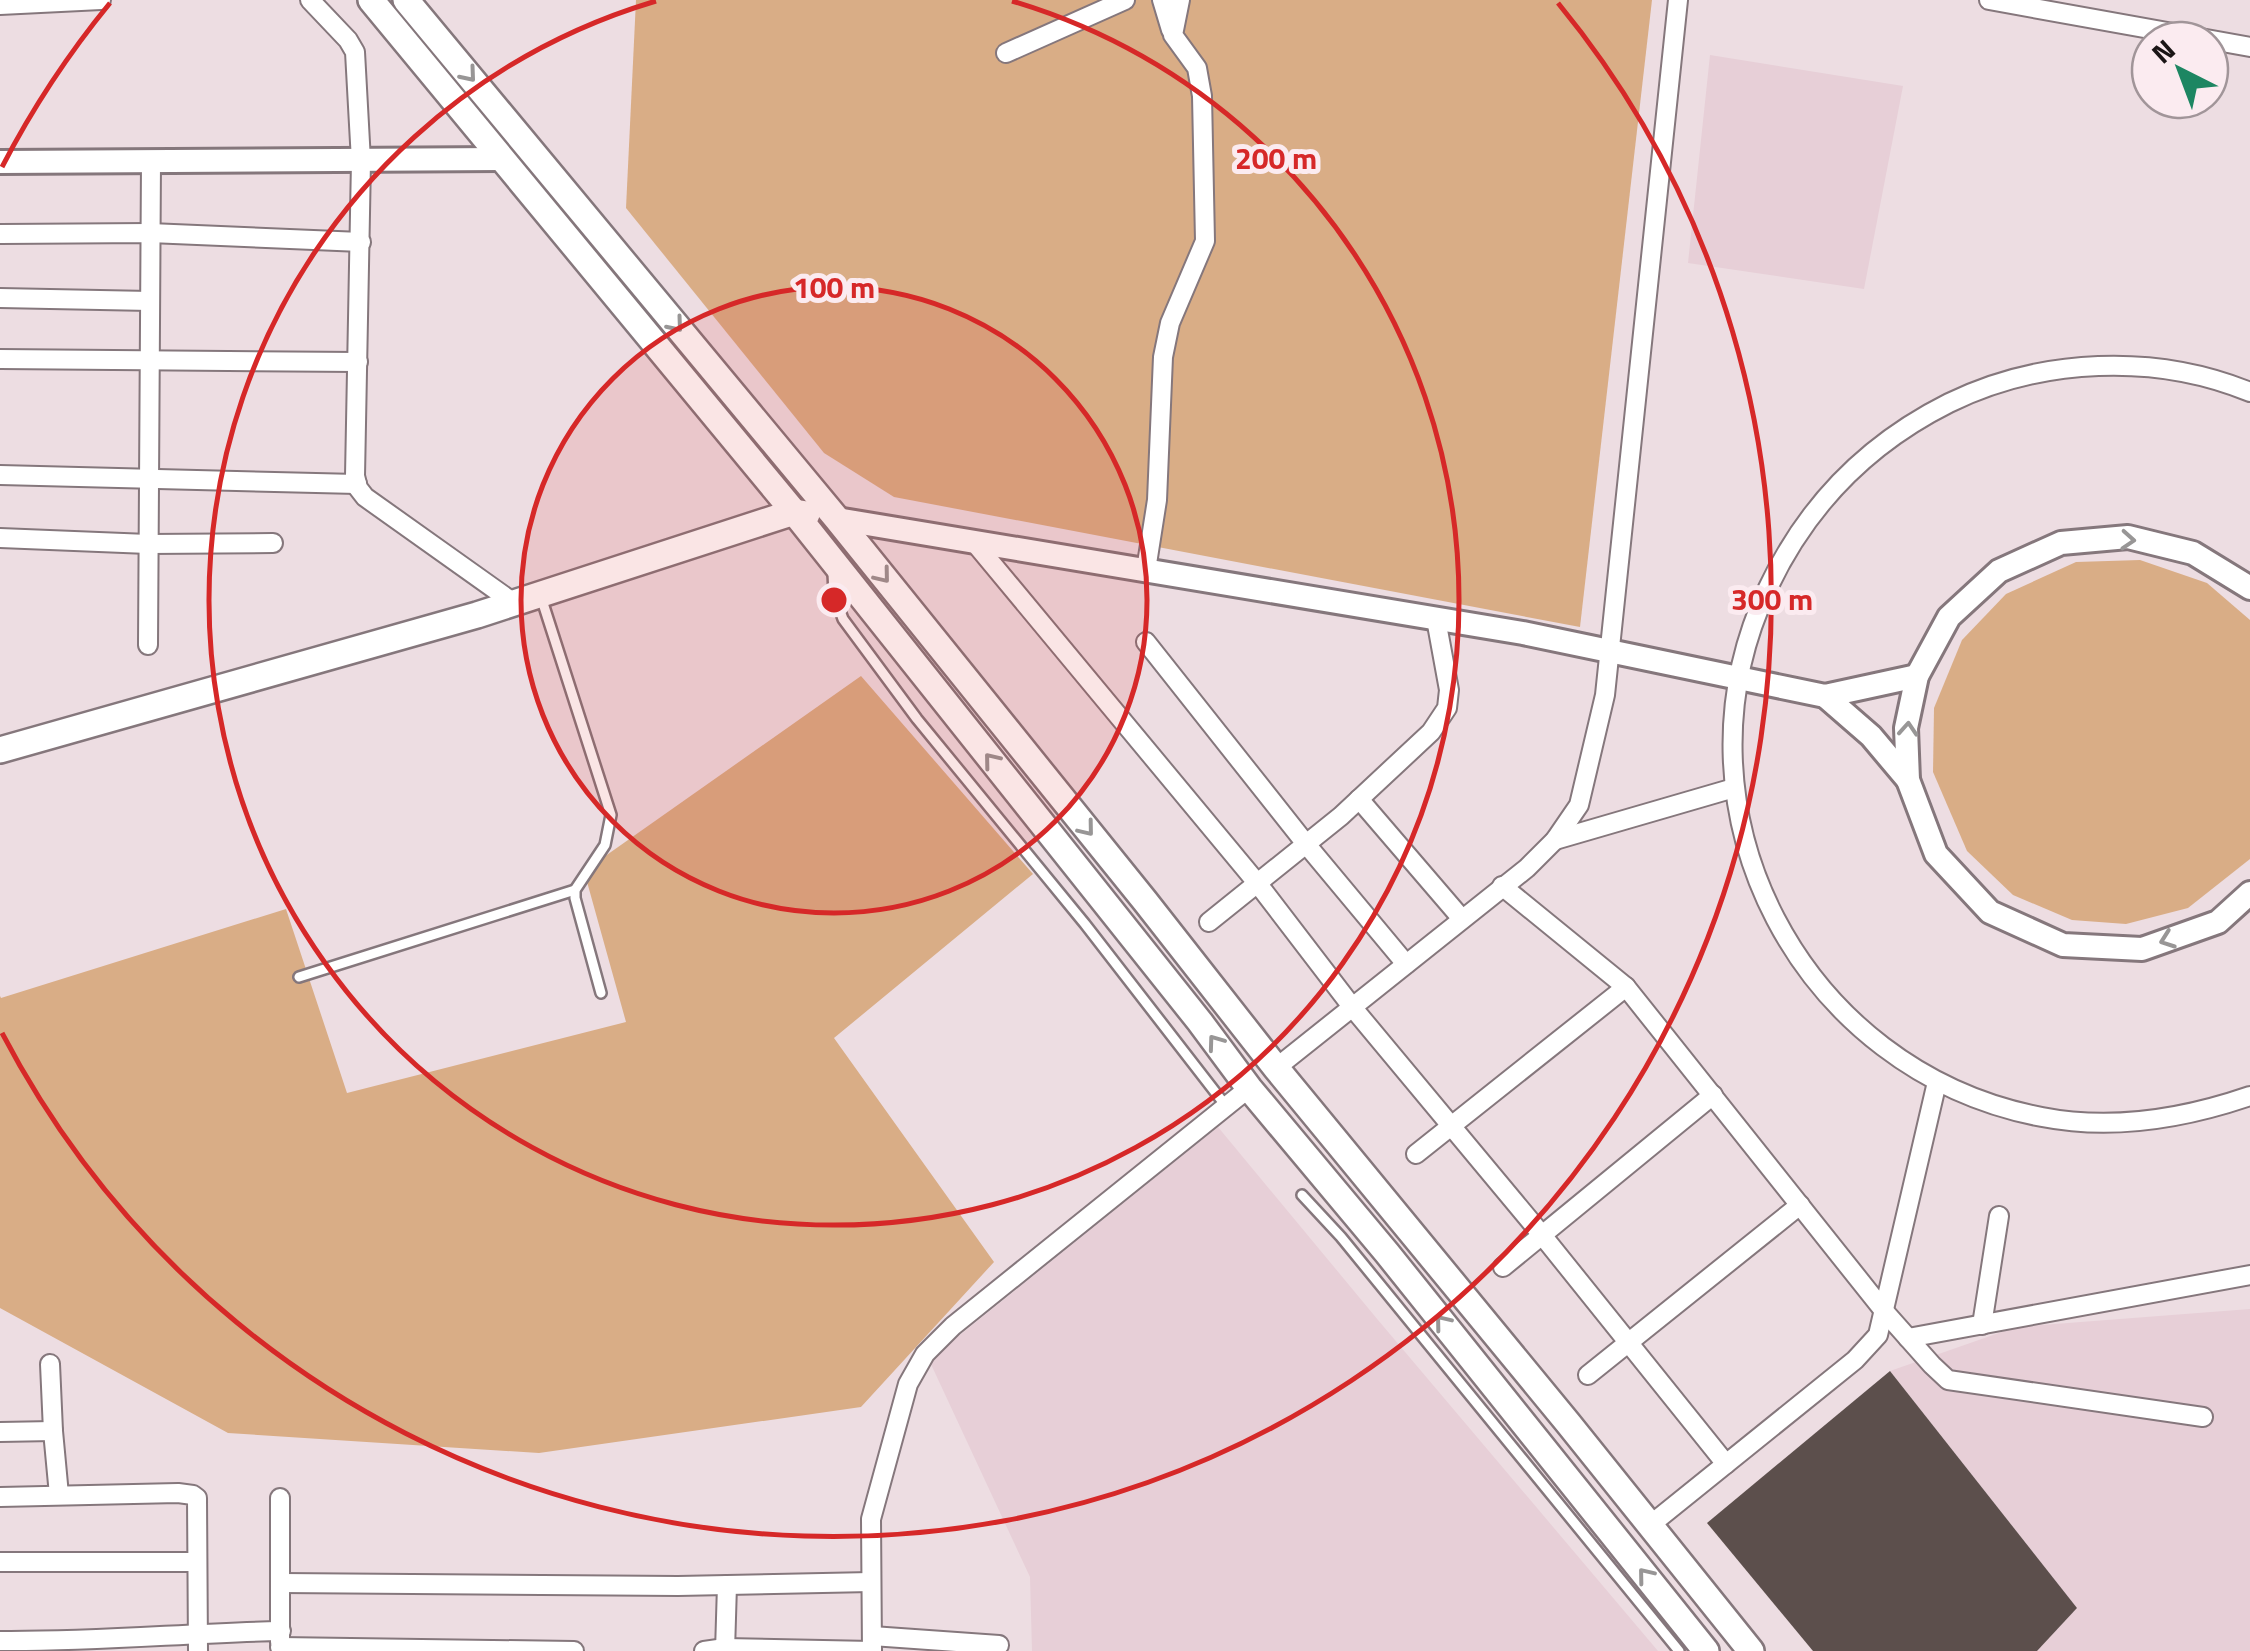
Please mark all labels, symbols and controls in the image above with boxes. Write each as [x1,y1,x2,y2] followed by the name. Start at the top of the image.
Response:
[2130,20,2230,120] north arrow
[2141,29,2185,74] text: N
[457,64,475,82] one-way arrow
[1235,135,1317,181] text: 200 m
[793,264,875,310] text: 100 m
[664,314,682,332] one-way arrow
[2121,529,2137,550] one-way arrow
[871,565,889,583] one-way arrow
[1731,576,1813,622] text: 300 m
[816,582,852,618] centre of rings
[1897,721,1918,737] one-way arrow
[986,753,1003,771] one-way arrow
[1075,818,1093,836] one-way arrow
[2159,928,2176,949] one-way arrow
[1209,1035,1226,1053] one-way arrow
[1436,1315,1454,1333] one-way arrow
[1639,1568,1657,1586] one-way arrow

